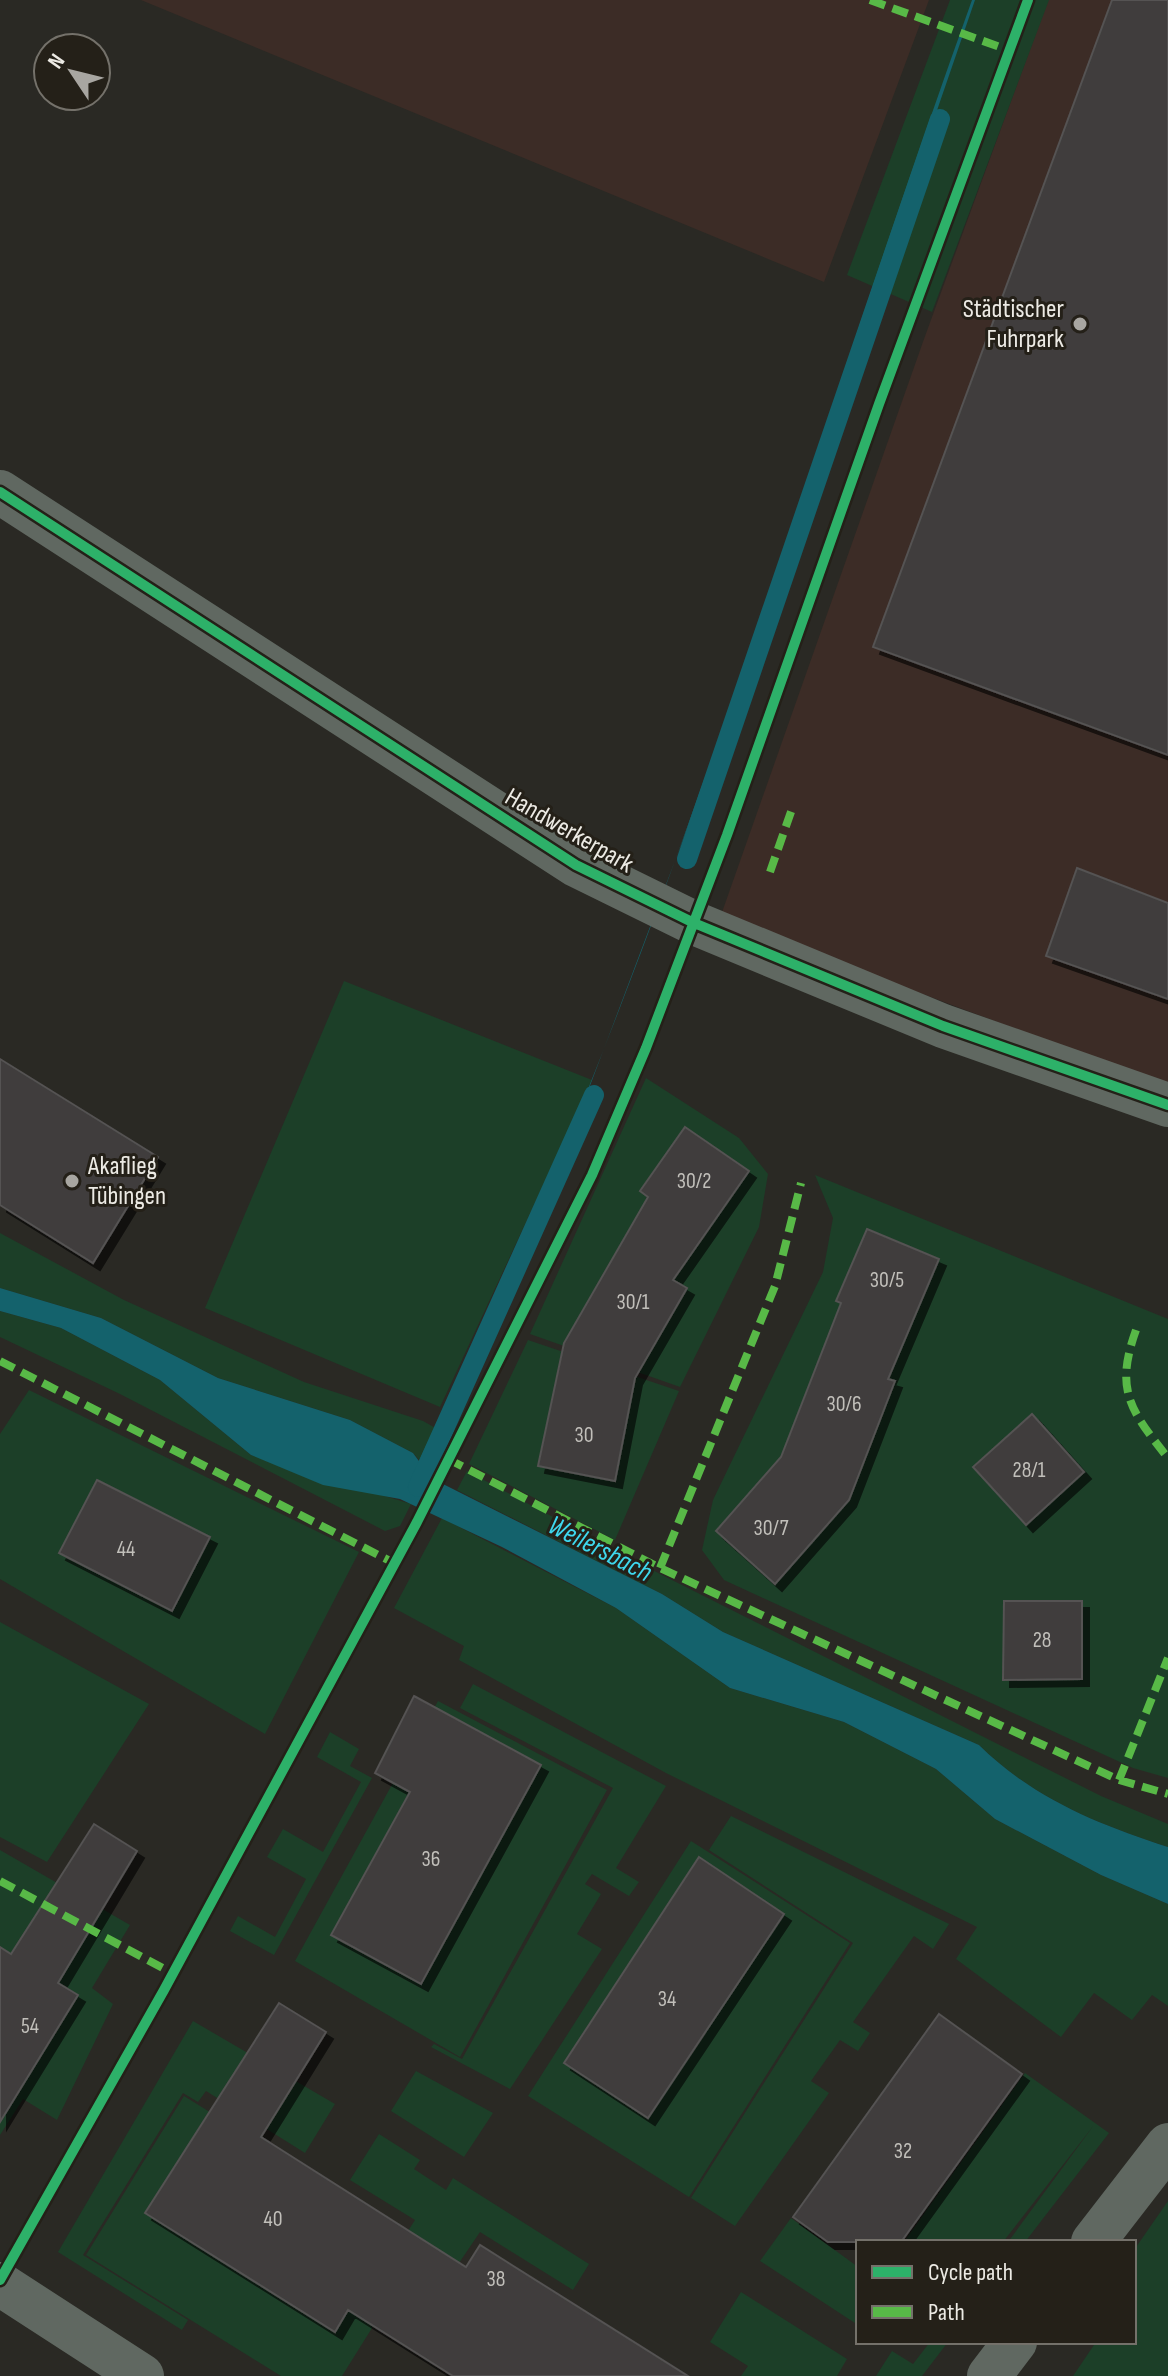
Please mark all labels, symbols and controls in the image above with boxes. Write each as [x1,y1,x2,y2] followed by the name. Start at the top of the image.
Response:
[32,32,112,112] north arrow
[42,49,71,74] text: N
[963,294,1065,355] place label: Städtischer Fuhrpark
[1071,315,1089,333] marker: Städtischer Fuhrpark
[499,782,639,880] street label: Handwerkerpark
[87,1151,166,1212] place label: Akaflieg Tübingen
[677,1168,711,1195] house number: 30/2
[63,1172,81,1190] marker: Akaflieg Tübingen
[870,1267,904,1294] house number: 30/5
[616,1289,650,1316] house number: 30/1
[826,1391,862,1418] house number: 30/6
[574,1422,594,1449] house number: 30
[1013,1457,1046,1484] house number: 28/1
[542,1509,658,1589] water label: Weilersbach
[753,1515,789,1542] house number: 30/7
[117,1536,135,1563] house number: 44
[1033,1627,1051,1654] house number: 28
[422,1846,440,1873] house number: 36
[658,1986,676,2013] house number: 34
[21,2013,39,2040] house number: 54
[894,2138,912,2165] house number: 32
[263,2206,283,2233] house number: 40
[856,2240,1136,2344] legend
[928,2258,1013,2287] text: Cycle path
[487,2266,505,2293] house number: 38
[928,2298,965,2327] text: Path

